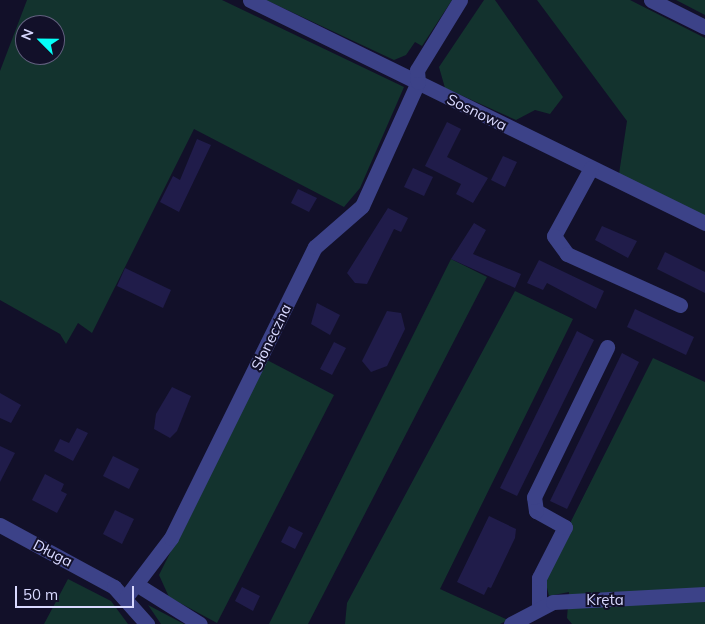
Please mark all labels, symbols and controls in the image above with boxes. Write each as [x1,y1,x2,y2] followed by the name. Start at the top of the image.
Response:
[15,15,65,65] north arrow
[17,26,37,43] text: N
[444,90,510,134] street label: Sosnowa
[247,301,295,373] street label: Słoneczna
[30,536,76,570] street label: Długa
[18,576,136,608] scale bar
[23,585,58,604] text: 50 m
[586,591,624,609] street label: Kręta

